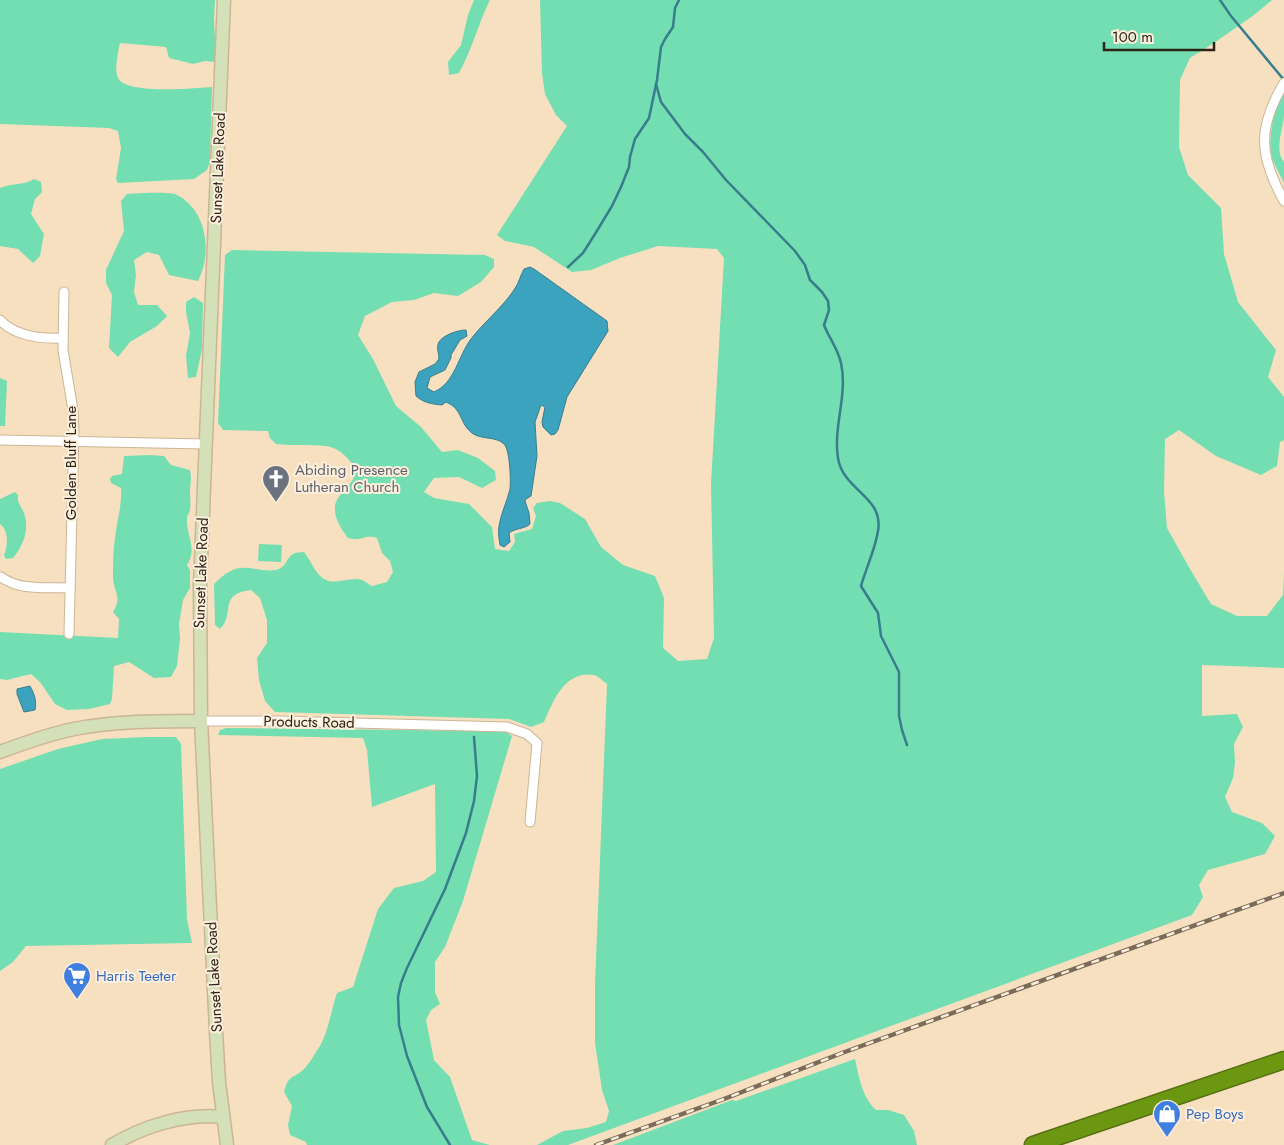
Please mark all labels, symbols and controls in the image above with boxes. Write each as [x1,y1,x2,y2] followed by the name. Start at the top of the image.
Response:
[1104,20,1214,52] scale bar
[1112,26,1153,48] text: 100 m
[205,112,231,224] street label: Sunset Lake Road
[60,406,82,520] street label: Golden Bluff Lane
[295,459,408,498] place label: Abiding Presence Lutheran Church
[261,464,291,503] church icon: Abiding Presence Lutheran Church
[188,517,214,629] street label: Sunset Lake Road
[263,710,355,734] street label: Products Road
[200,921,228,1033] street label: Sunset Lake Road
[62,961,92,1000] supermarket icon: Harris Teeter
[96,965,177,987] place label: Harris Teeter
[1152,1099,1182,1138] shop icon: Pep Boys
[1186,1103,1244,1125] place label: Pep Boys

